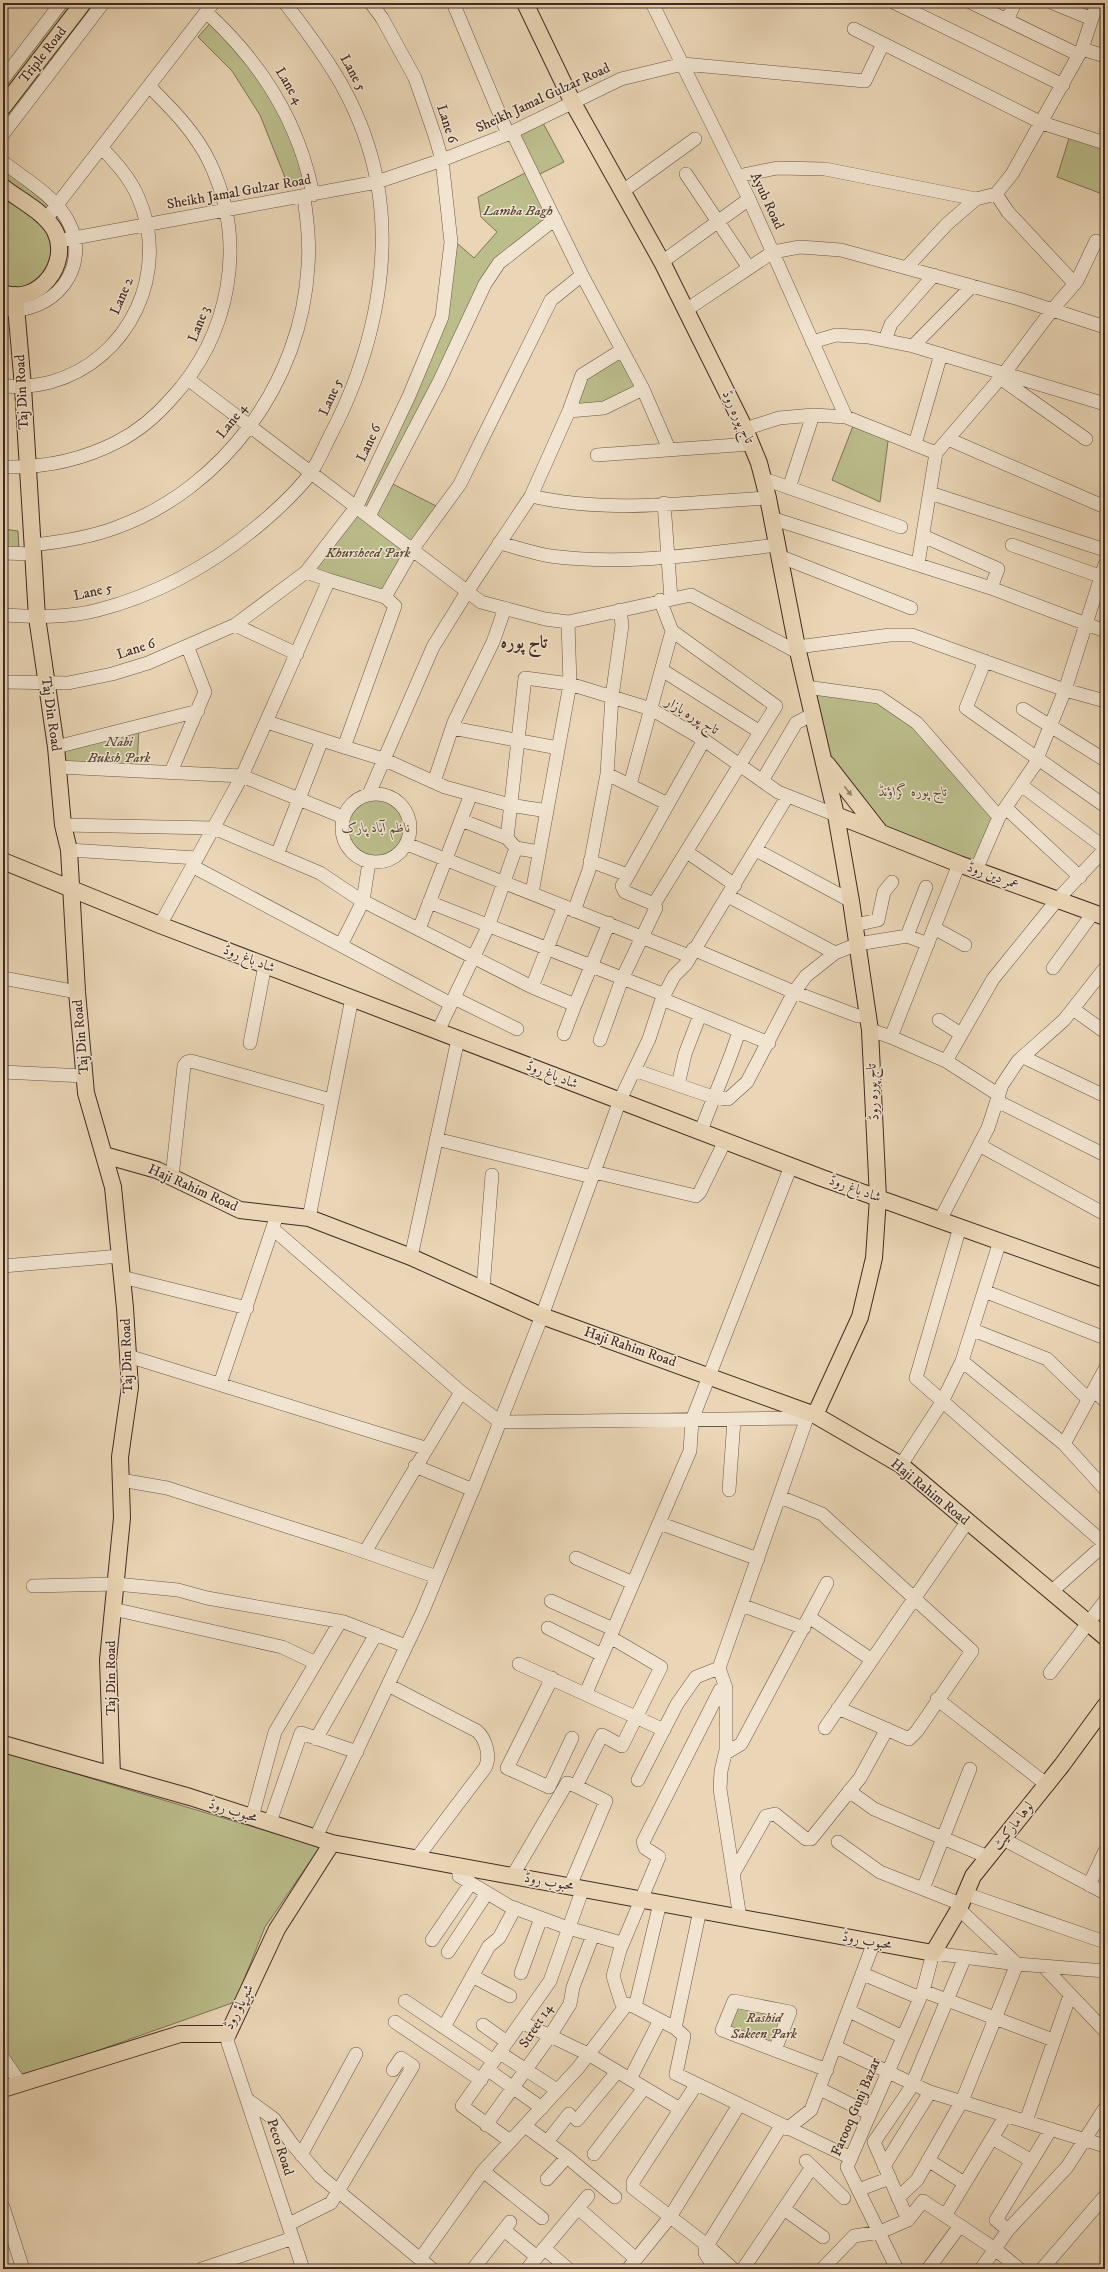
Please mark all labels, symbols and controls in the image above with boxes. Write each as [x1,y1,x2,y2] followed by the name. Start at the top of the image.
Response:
[15,23,71,87] street label: Triple Road
[336,52,370,94] street label: Lane 5
[473,59,613,137] street label: Sheikh Jamal Gulzar Road
[271,64,308,109] street label: Lane 4
[432,102,462,146] street label: Lane 6
[165,170,313,214] street label: Sheikh Jamal Gulzar Road
[746,170,788,232] street label: Ayub Road
[482,202,553,220] park label: Lamba Bagh
[106,274,138,317] street label: Lane 2
[184,303,214,345] street label: Lane 3
[11,354,33,430] street label: Taj Din Road
[315,375,347,419] street label: Lane 5
[715,387,758,448] street label: تاج پورہ روڈ
[213,399,252,442] street label: Lane 4
[353,421,386,465] street label: Lane 6
[325,544,410,562] park label: Khursheed Park
[72,579,114,605] street label: Lane 5
[501,632,548,658] district label: تاج پورہ
[114,634,158,664] street label: Lane 6
[37,676,65,752] street label: Taj Din Road
[659,692,722,742] street label: تاج پورہ بازار
[87,733,150,767] park label: Nabi Buksh Park
[878,782,948,804] park label: تاج پورہ گراؤنڈ
[844,786,853,797] one-way arrow
[342,819,410,841] park label: ناظم آباد پارک
[964,858,1022,894] street label: عمر دین روڈ
[220,941,278,979] street label: شاد باغ روڈ
[69,999,93,1075] street label: Taj Din Road
[523,1057,581,1095] street label: شاد باغ روڈ
[863,1063,886,1121] street label: تاج پورہ روڈ
[145,1160,241,1216] street label: Haji Rahim Road
[826,1171,884,1209] street label: شاد باغ روڈ
[117,1318,137,1394] street label: Taj Din Road
[582,1323,678,1371] street label: Haji Rahim Road
[887,1455,973,1529] street label: Haji Rahim Road
[102,1640,120,1716] street label: Taj Din Road
[206,1795,260,1827] street label: محبوب روڈ
[988,1798,1038,1854] street label: لوہا مارکیٹ
[523,1869,576,1895] street label: محبوب روڈ
[841,1928,894,1954] street label: محبوب روڈ
[220,1981,259,2033] street label: شېرپاؤ روڈ
[515,2000,557,2052] street label: Street 14
[730,2009,797,2043] park label: Rashid Sakeen Park
[827,2054,885,2159] street label: Farooq Gunj Bazar
[262,2116,298,2178] street label: Peco Road

